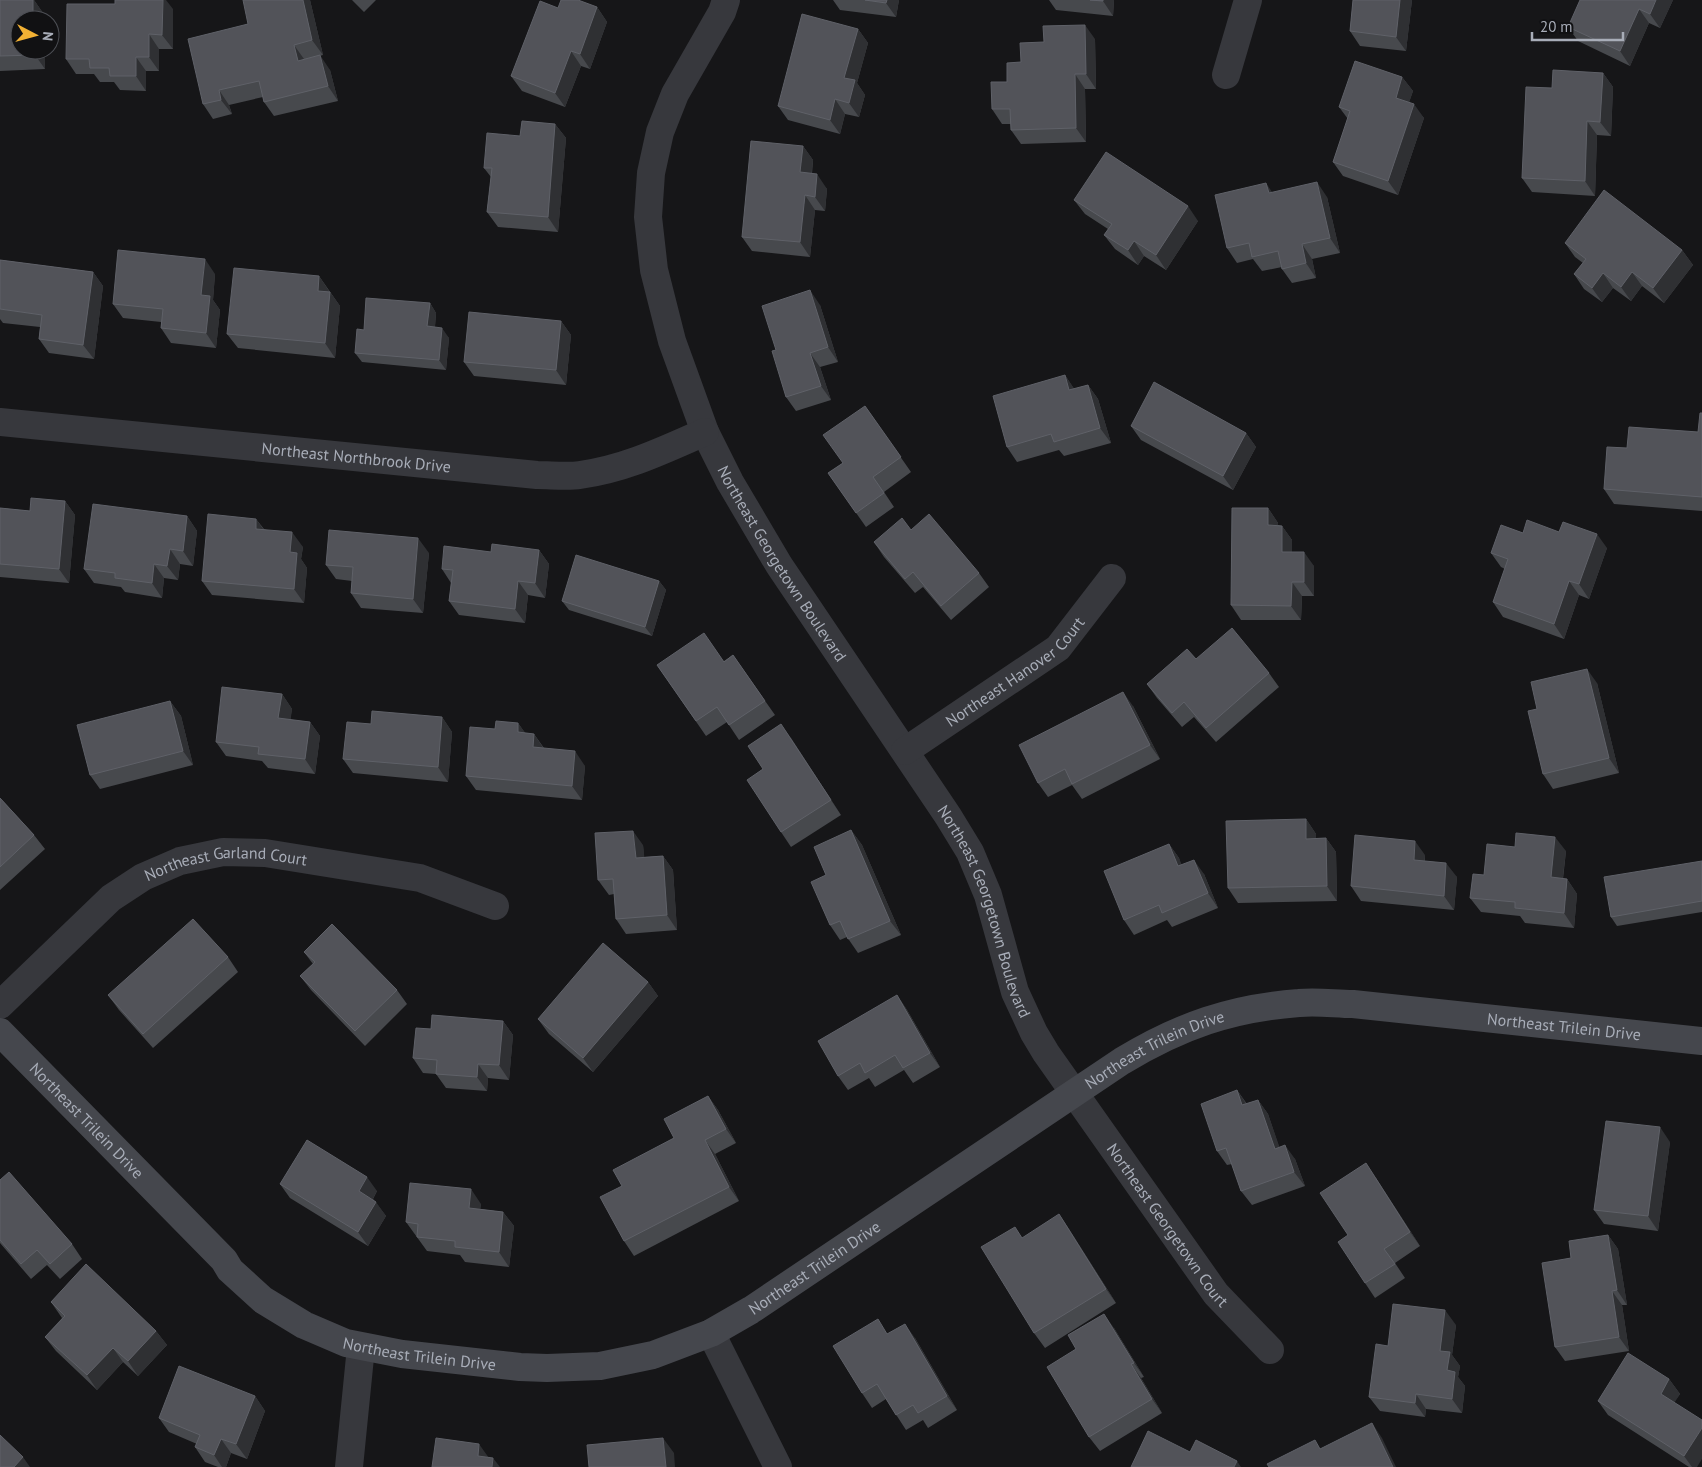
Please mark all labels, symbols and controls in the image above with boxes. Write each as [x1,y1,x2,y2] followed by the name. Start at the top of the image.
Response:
[10,10,60,60] north arrow
[1532,10,1623,42] scale bar
[1540,17,1573,36] text: 20 m
[38,31,57,42] text: N
[261,438,452,476] street label: Northeast Northbrook Drive
[713,462,851,665] street label: Northeast Georgetown Boulevard
[942,612,1089,731] street label: Northeast Hanover Court
[933,801,1035,1021] street label: Northeast Georgetown Boulevard
[141,842,309,885] street label: Northeast Garland Court
[1081,1006,1226,1093] street label: Northeast Trilein Drive
[1486,1008,1642,1044] street label: Northeast Trilein Drive
[26,1058,148,1183] street label: Northeast Trilein Drive
[1103,1139,1233,1311] street label: Northeast Georgetown Court
[745,1216,884,1319] street label: Northeast Trilein Drive
[341,1333,497,1374] street label: Northeast Trilein Drive

